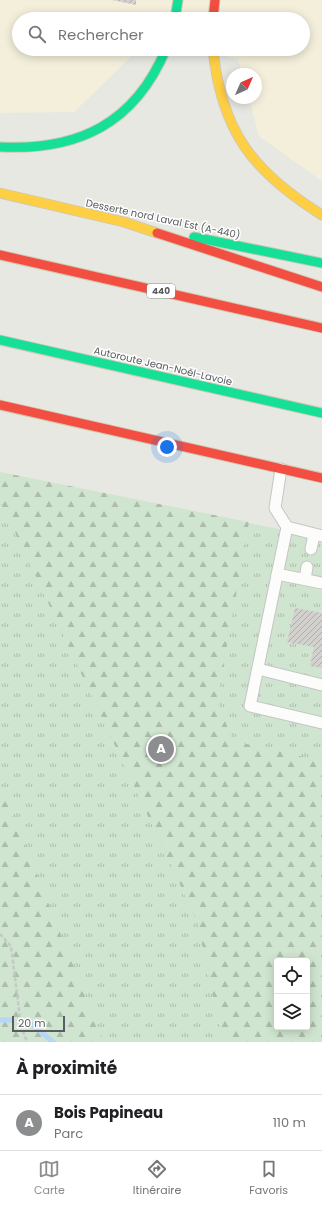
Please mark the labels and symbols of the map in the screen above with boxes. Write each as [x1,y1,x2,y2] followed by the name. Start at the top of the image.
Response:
[226,68,262,104] north arrow
[84,195,242,243] street label: Desserte nord Laval Est (A-440)
[147,284,175,298] road number: 440
[92,343,234,389] street label: Autoroute Jean-Noël-Lavoie
[157,437,177,457] your location
[148,734,174,764] pin: A
[12,1014,65,1033] scale bar

